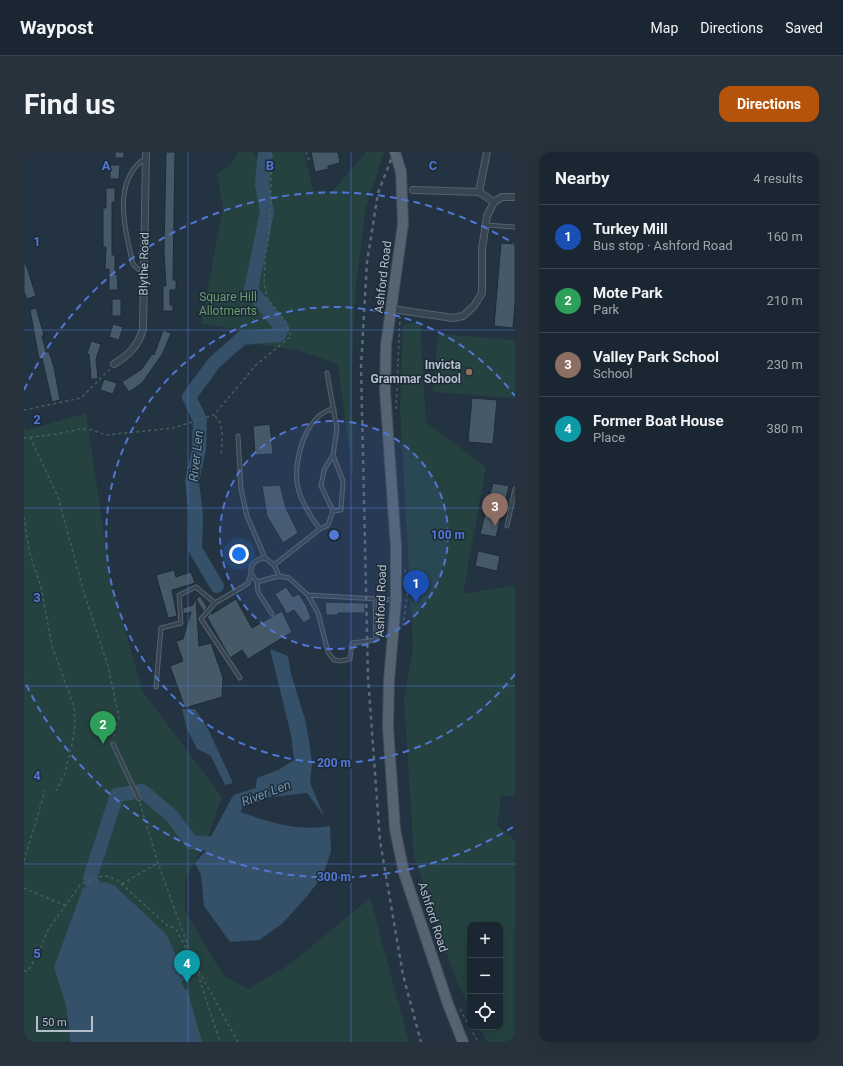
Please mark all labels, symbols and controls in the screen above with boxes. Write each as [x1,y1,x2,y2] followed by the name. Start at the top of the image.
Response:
[20,16,94,39] text: Waypost
[651,20,678,36] text: Map
[700,20,763,36] text: Directions
[785,20,823,36] text: Saved
[719,86,819,122] button: Directions
[24,88,115,121] text: Find us
[102,158,111,173] text: A
[266,158,274,173] text: B
[429,158,438,173] text: C
[555,168,610,188] text: Nearby
[753,171,803,186] text: 4 results
[593,220,668,238] text: Turkey Mill
[564,229,572,244] text: 1
[766,229,803,244] text: 160 m
[136,232,152,296] street label: Blythe Road
[33,234,41,249] text: 1
[593,238,733,253] text: Bus stop · Ashford Road
[372,240,394,314] street label: Ashford Road
[593,284,663,302] text: Mote Park
[199,290,257,318] park label: Square Hill Allotments
[564,293,572,308] text: 2
[766,293,803,308] text: 210 m
[593,302,619,317] text: Park
[593,348,719,366] text: Valley Park School
[564,357,572,372] text: 3
[766,357,803,372] text: 230 m
[371,358,462,386] place label: Invicta Grammar School
[593,366,633,381] text: School
[464,367,474,377] marker: Invicta Grammar School
[33,412,41,427] text: 2
[593,412,724,430] text: Former Boat House
[564,421,572,436] text: 4
[766,421,803,436] text: 380 m
[186,430,206,482] water label: River Len
[593,430,625,445] text: Place
[482,493,508,526] pin: 3
[327,528,341,542] centre of rings
[431,528,465,542] text: 100 m
[229,544,249,564] your location
[373,564,389,638] street label: Ashford Road
[403,570,429,603] pin: 1
[33,590,41,605] text: 3
[90,711,116,744] pin: 2
[317,756,351,770] text: 200 m
[33,768,41,783] text: 4
[239,777,293,809] water label: River Len
[317,870,351,884] text: 300 m
[415,880,451,954] street label: Ashford Road
[467,922,503,1030] map controls
[467,922,503,958] button: +
[33,946,41,961] text: 5
[174,950,200,983] pin: 4
[467,958,503,994] button: −
[467,994,503,1030] button: locate
[36,1014,93,1033] scale bar
[42,1016,67,1029] text: 50 m

